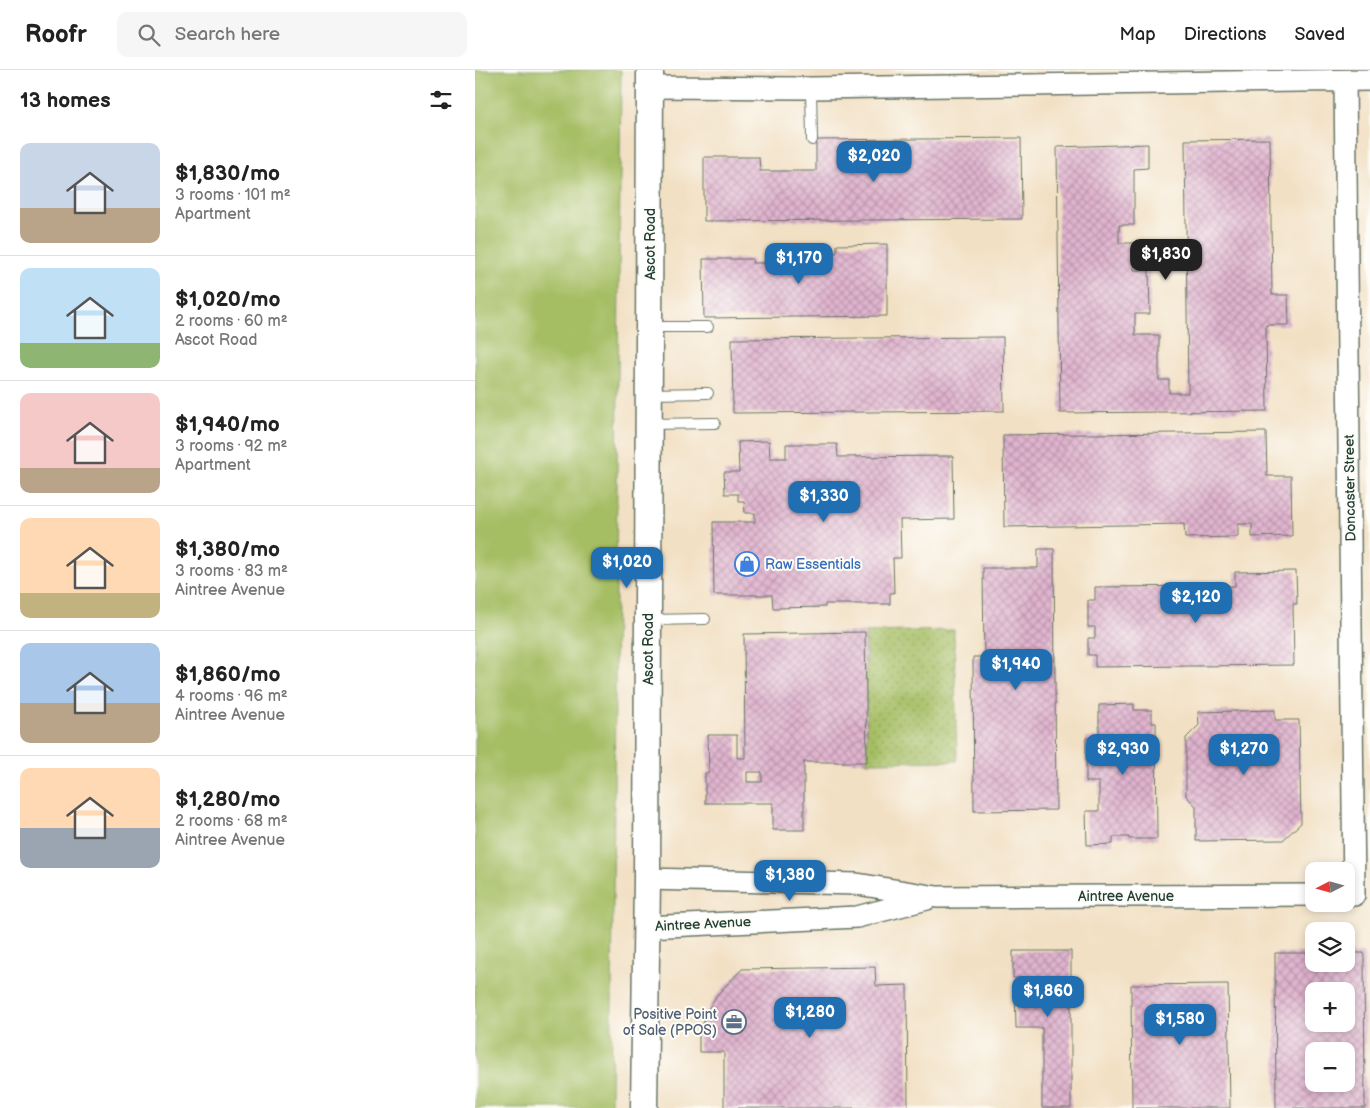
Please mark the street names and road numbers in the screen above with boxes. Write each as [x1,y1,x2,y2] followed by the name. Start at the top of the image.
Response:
[642,208,659,280] street label: Ascot Road
[1341,433,1359,542] street label: Doncaster Street
[640,613,657,685] street label: Ascot Road
[1078,888,1174,905] street label: Aintree Avenue
[655,913,751,935] street label: Aintree Avenue

